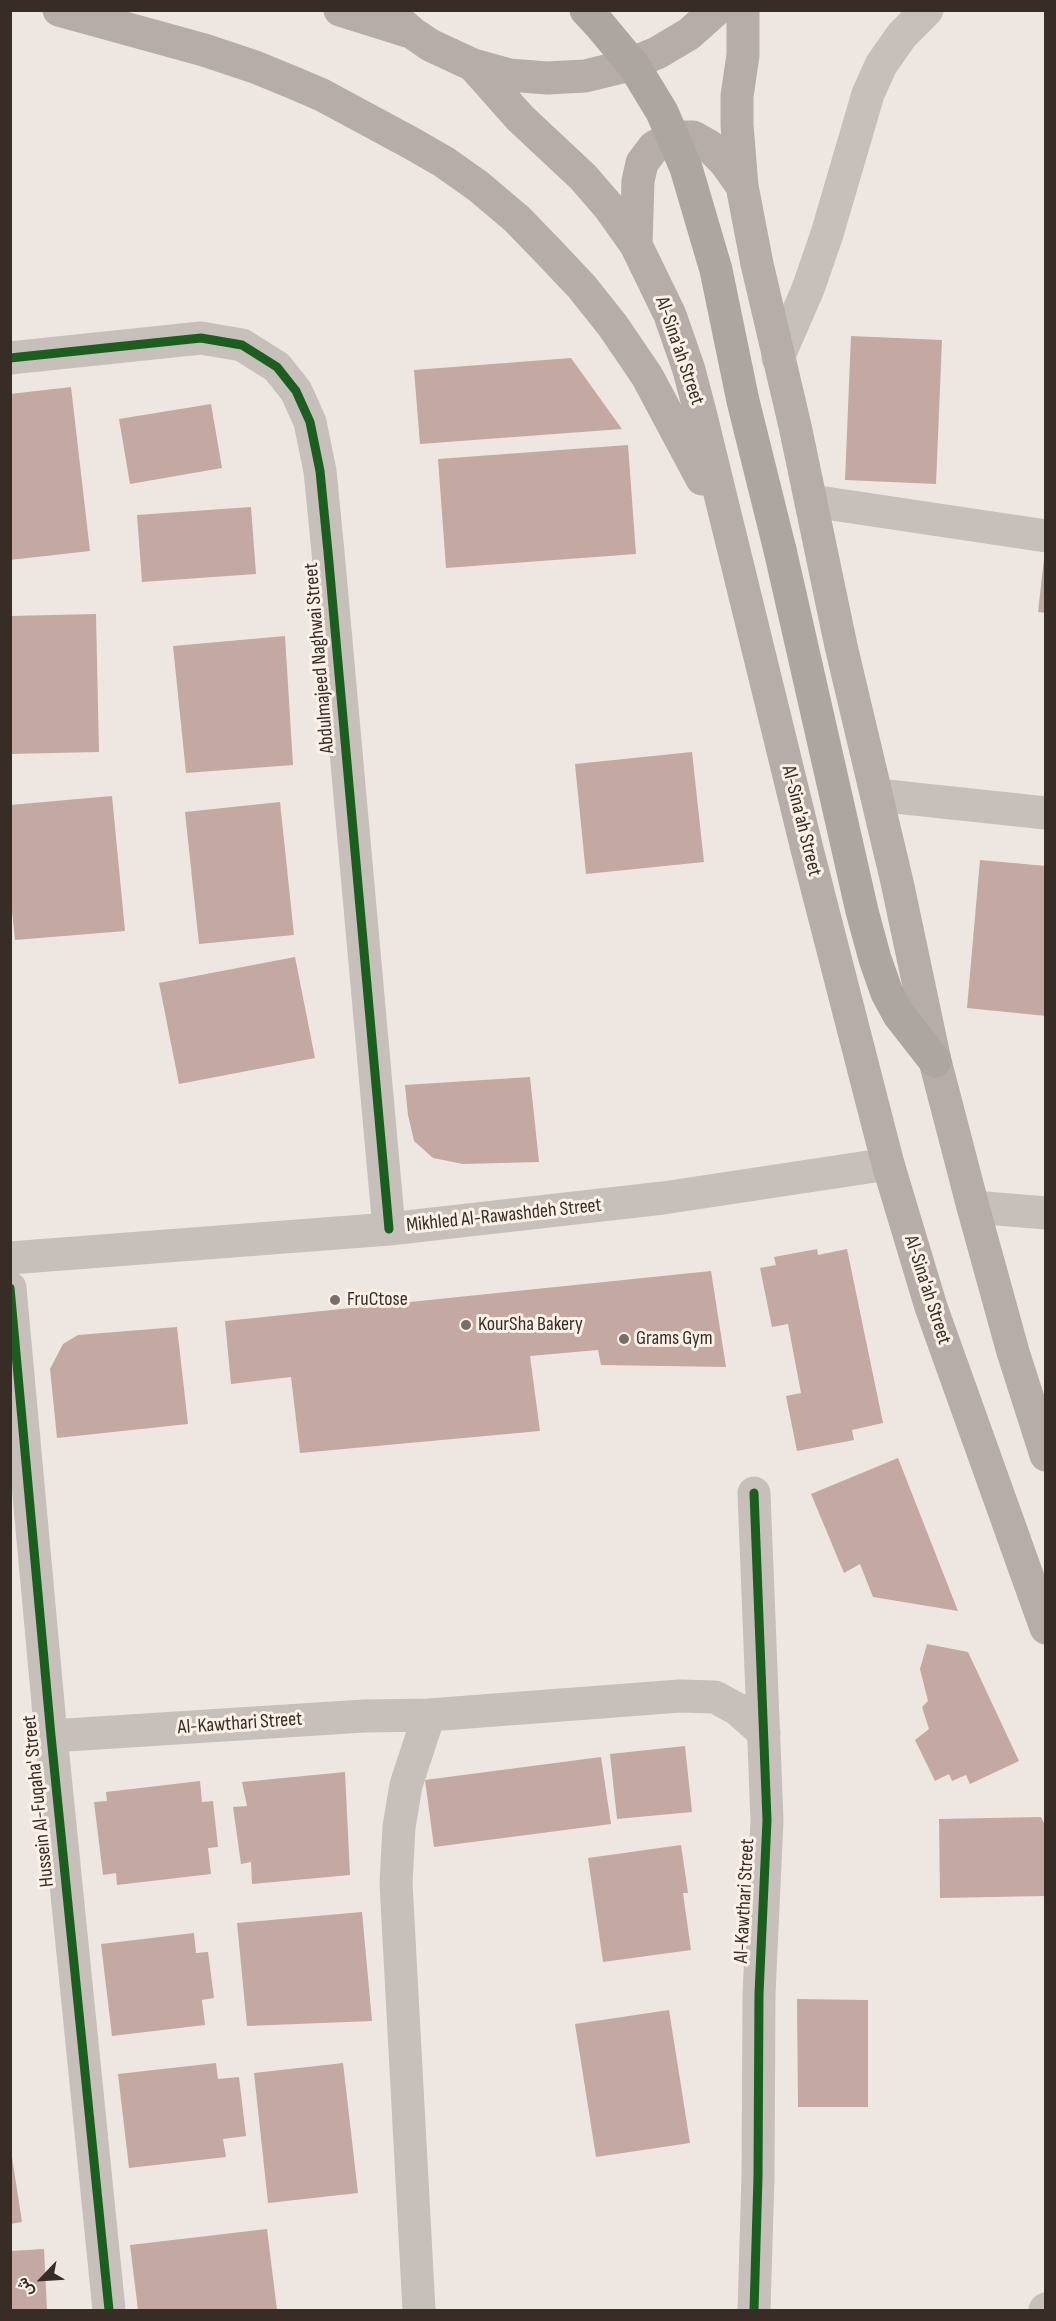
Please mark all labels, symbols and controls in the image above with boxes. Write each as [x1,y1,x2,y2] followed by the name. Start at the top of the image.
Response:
[649,294,709,408] street label: Al-Sina'ah Street
[300,562,340,754] street label: Abdulmajeed Naghwai Street
[776,763,826,879] street label: Al-Sina'ah Street
[405,1194,603,1238] street label: Mikhled Al-Rawashdeh Street
[898,1233,956,1347] street label: Al-Sina'ah Street
[347,1288,408,1312] place label: FruCtose
[328,1293,342,1307] marker: FruCtose
[478,1313,583,1337] place label: KourSha Bakery
[459,1318,473,1332] marker: KourSha Bakery
[636,1327,713,1351] place label: Grams Gym
[617,1332,631,1346] marker: Grams Gym
[177,1708,303,1740] street label: Al-Kawthari Street
[18,1714,60,1888] street label: Hussein Al-Fuqaha' Street
[730,1838,760,1964] street label: Al-Kawthari Street
[12,2249,72,2309] north arrow
[13,2274,38,2300] text: ش

